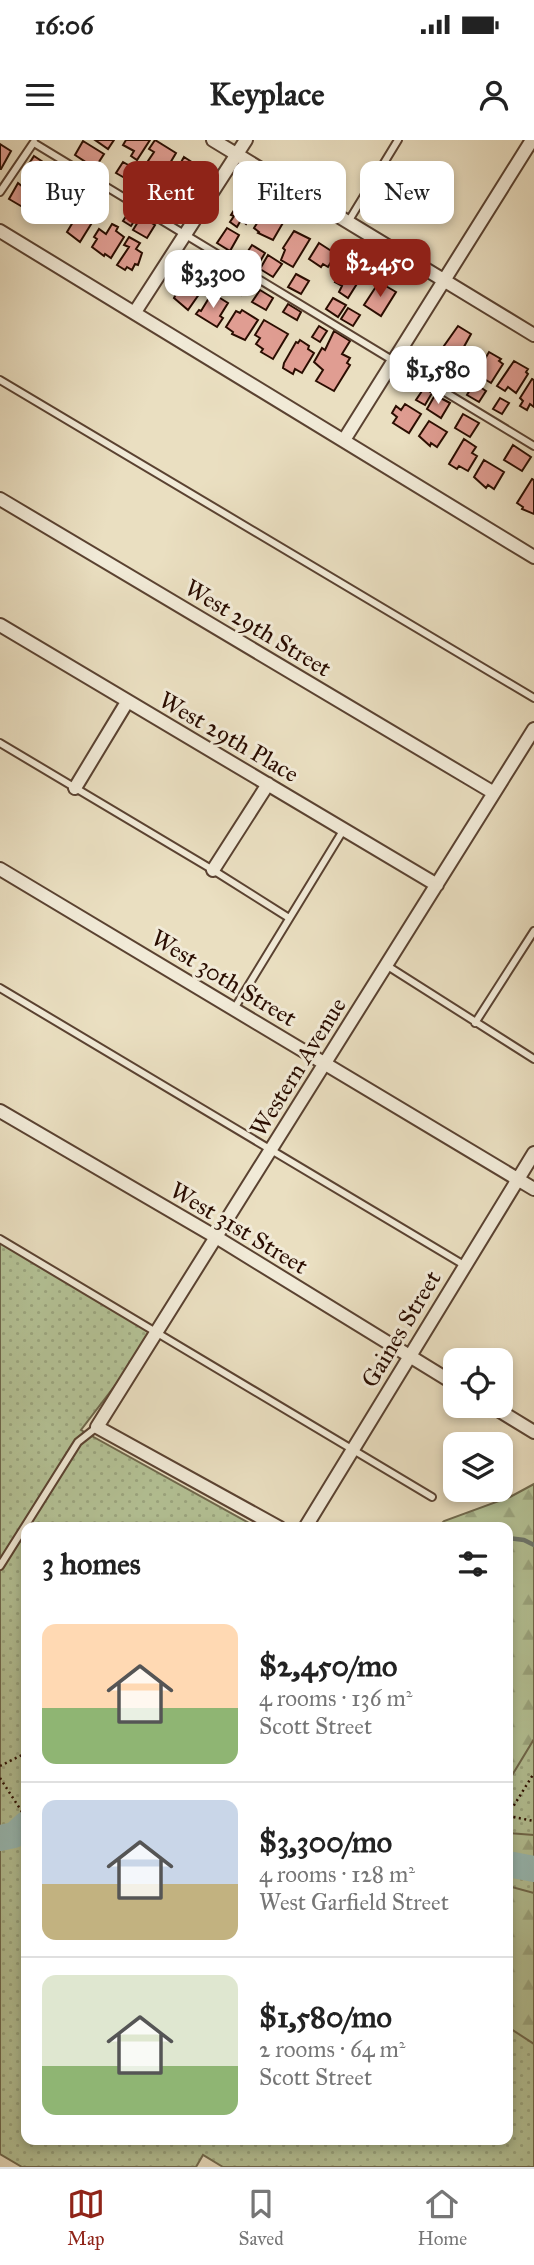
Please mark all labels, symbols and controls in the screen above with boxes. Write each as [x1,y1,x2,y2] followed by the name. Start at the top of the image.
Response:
[35,9,94,41] text: 16:06
[209,75,325,114] text: Keyplace
[21,76,59,114] icon: menu
[475,76,513,114] icon: person
[21,161,109,224] chip: Buy
[123,161,219,224] chip: Rent
[233,161,346,224] chip: Filters
[360,161,454,224] chip: New
[323,240,437,299] pin: $2,450
[346,248,414,276] text: $2,450
[156,250,270,310] pin: $3,300
[181,259,245,287] text: $3,300
[381,346,495,406] pin: $1,580
[406,355,470,383] text: $1,580
[179,573,337,684] street label: West 29th Street
[154,685,304,789] street label: West 29th Place
[146,923,303,1033] street label: West 30th Street
[243,992,353,1142] street label: Western Avenue
[165,1175,314,1281] street label: West 31st Street
[354,1265,448,1393] street label: Gaines Street
[443,1348,513,1502] map controls
[443,1348,513,1418] button: locate
[443,1432,513,1502] button: layers
[454,1545,492,1583] icon: filters
[42,1546,141,1582] text: 3 homes
[259,1648,397,1684] text: $2,450/mo
[98,1652,182,1736] icon: home
[259,1684,412,1712] text: 4 rooms · 136 m²
[259,1712,372,1740] text: Scott Street
[259,1824,392,1860] text: $3,300/mo
[98,1828,182,1912] icon: home
[259,1860,415,1888] text: 4 rooms · 128 m²
[259,1888,449,1916] text: West Garfield Street
[259,1999,392,2035] text: $1,580/mo
[98,2003,182,2087] icon: home
[259,2035,405,2063] text: 2 rooms · 64 m²
[259,2063,372,2091] text: Scott Street
[67,2185,105,2250] tab: Map
[239,2185,284,2250] tab: Saved
[417,2185,467,2250] tab: Home

